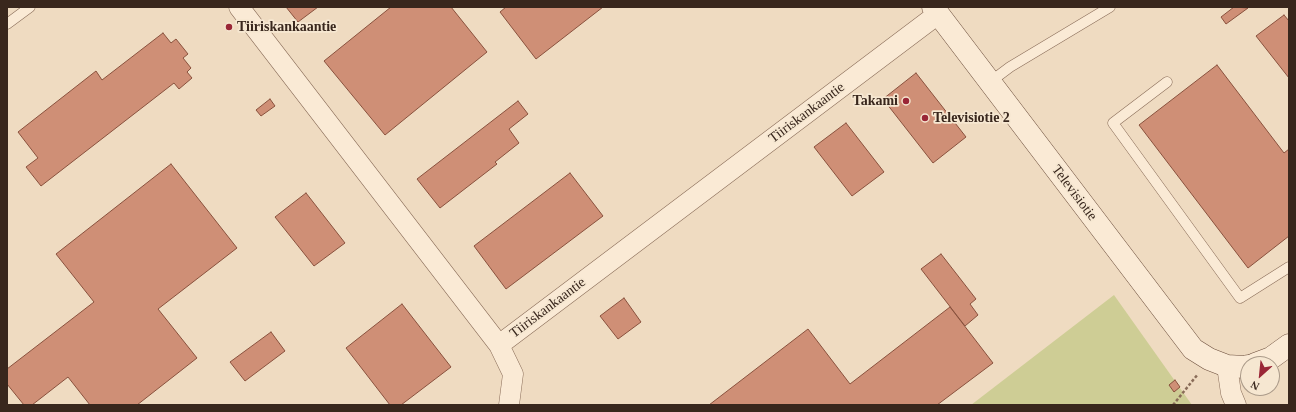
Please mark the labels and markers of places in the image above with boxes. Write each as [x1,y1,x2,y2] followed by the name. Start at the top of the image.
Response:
[237,19,336,35] place label: Tiiriskankaantie
[224,22,234,32] marker: Tiiriskankaantie
[853,93,898,109] place label: Takami
[901,96,911,106] marker: Takami
[933,110,1010,126] place label: Televisiotie 2
[920,113,930,123] marker: Televisiotie 2

